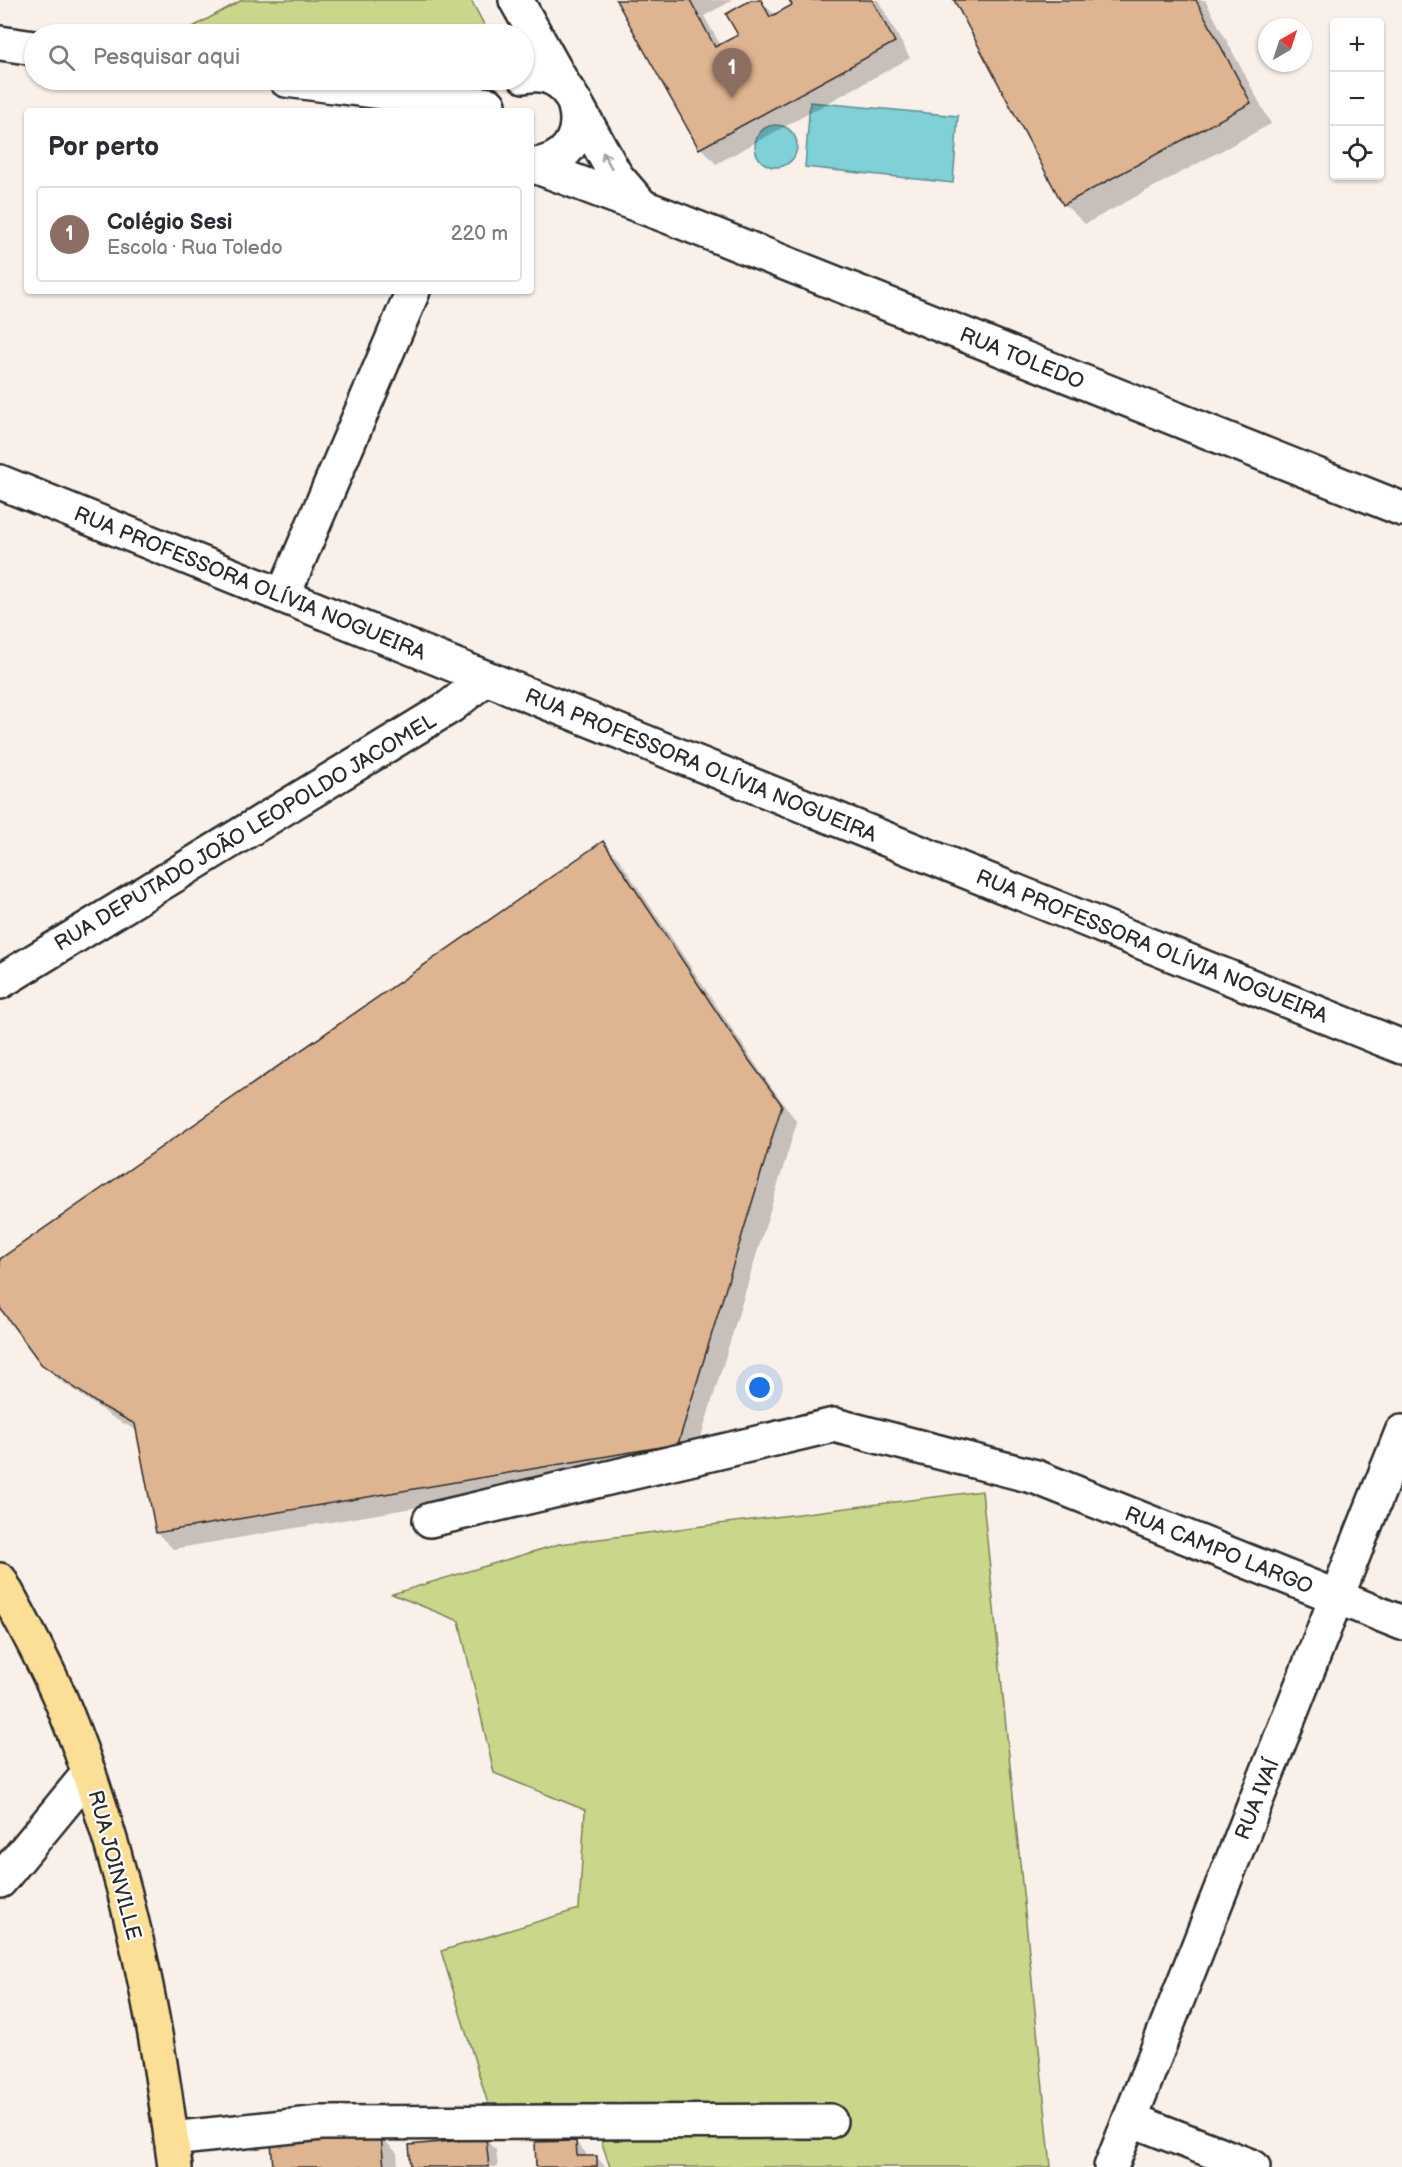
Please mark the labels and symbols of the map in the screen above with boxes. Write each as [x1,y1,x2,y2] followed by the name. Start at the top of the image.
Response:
[1258,18,1312,72] north arrow
[712,48,752,98] pin: 1
[601,152,613,169] one-way arrow
[956,322,1088,395] street label: RUA TOLEDO
[70,501,429,666] street label: RUA PROFESSORA OLÍVIA NOGUEIRA
[521,683,880,848] street label: RUA PROFESSORA OLÍVIA NOGUEIRA
[50,708,441,957] street label: RUA DEPUTADO JOÃO LEOPOLDO JACOMEL
[972,864,1331,1029] street label: RUA PROFESSORA OLÍVIA NOGUEIRA
[745,1373,774,1402] your location
[1121,1501,1317,1600] street label: RUA CAMPO LARGO
[1230,1755,1285,1843] street label: RUA IVAÍ
[83,1788,147,1943] street label: RUA JOINVILLE

